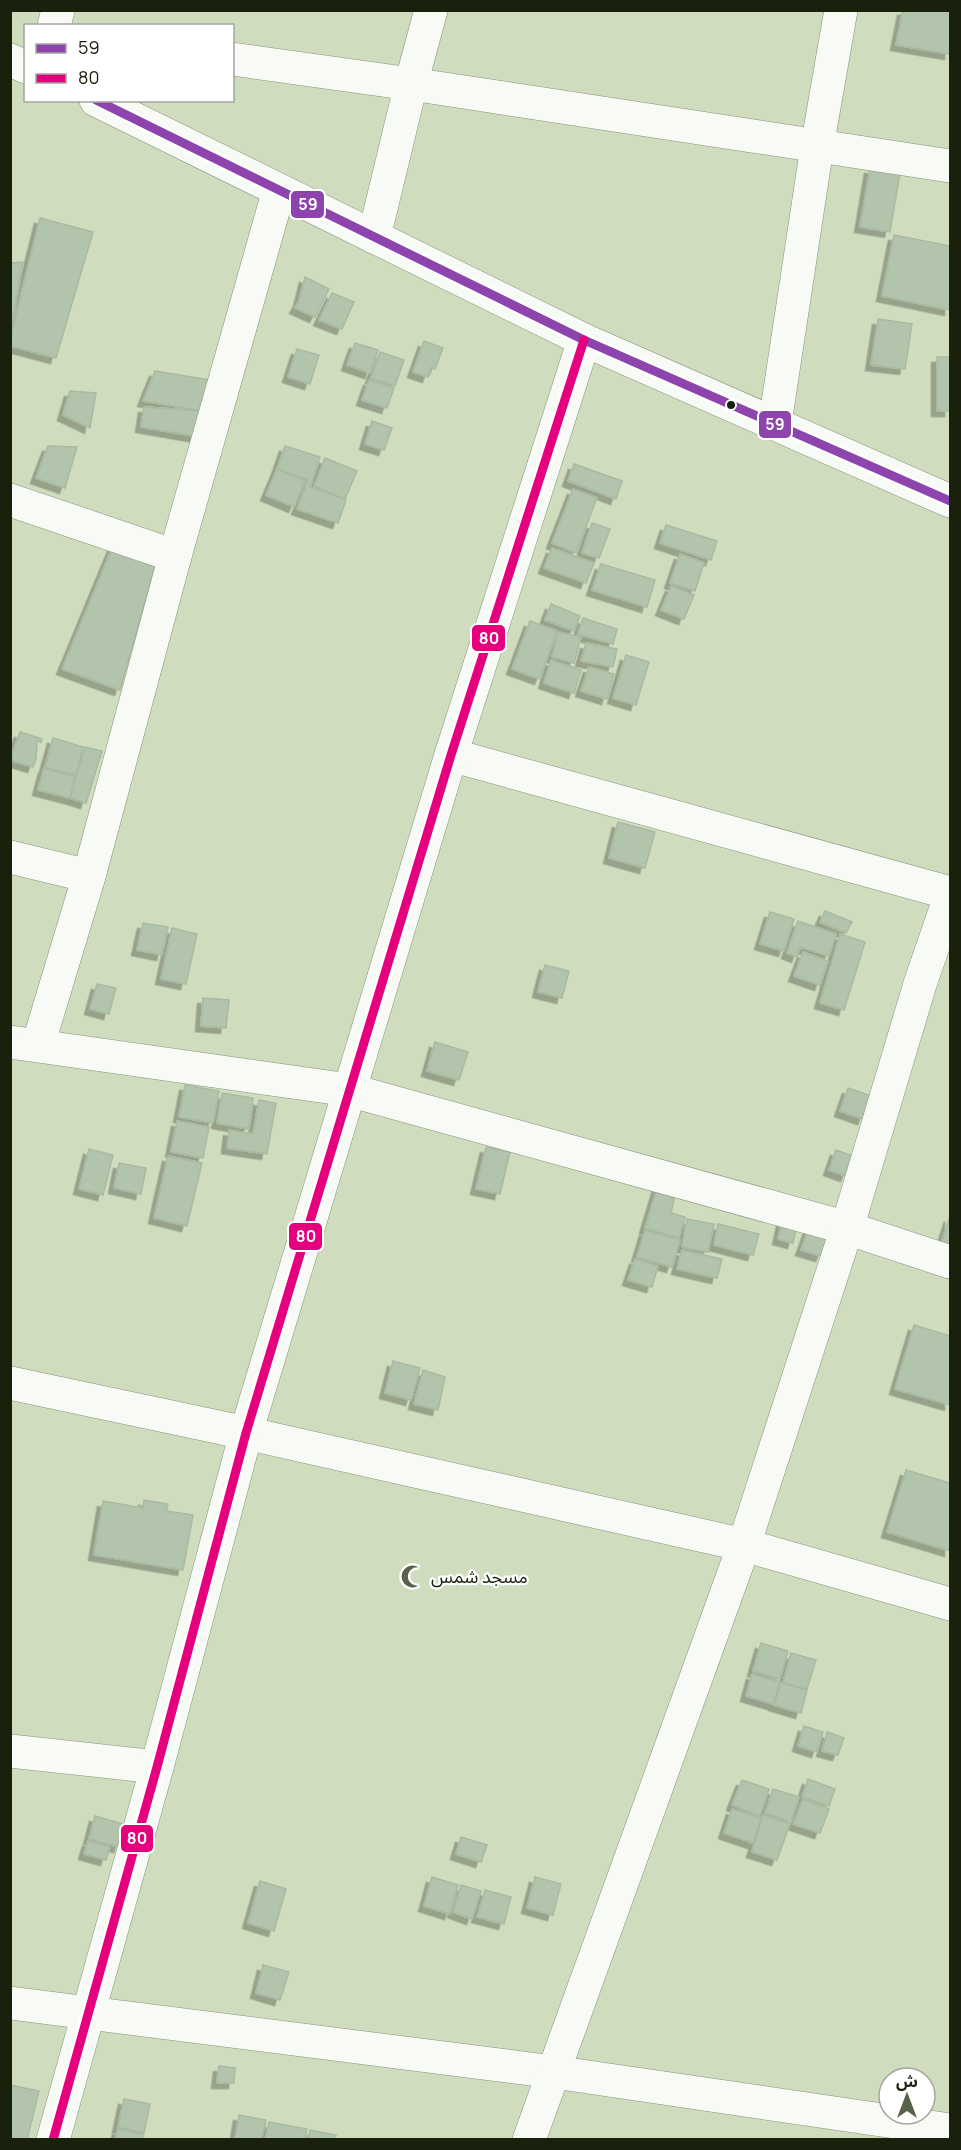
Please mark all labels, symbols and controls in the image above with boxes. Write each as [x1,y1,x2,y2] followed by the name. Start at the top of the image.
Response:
[24,24,234,102] legend
[78,35,100,59] text: 59
[78,65,99,89] text: 80
[290,190,325,219] line badge: 59
[298,193,318,215] text: 59
[725,399,737,411] unlabelled marker
[758,410,792,439] line badge: 59
[765,413,785,435] text: 59
[471,624,506,652] line badge: 80
[479,627,499,649] text: 80
[288,1222,323,1251] line badge: 80
[296,1225,316,1247] text: 80
[400,1563,426,1589] mosque icon: مسجد شمس
[431,1564,528,1588] place label: مسجد شمس
[120,1824,154,1853] line badge: 80
[127,1827,147,1849] text: 80
[877,2066,937,2126] north arrow
[896,2070,918,2092] text: ش

